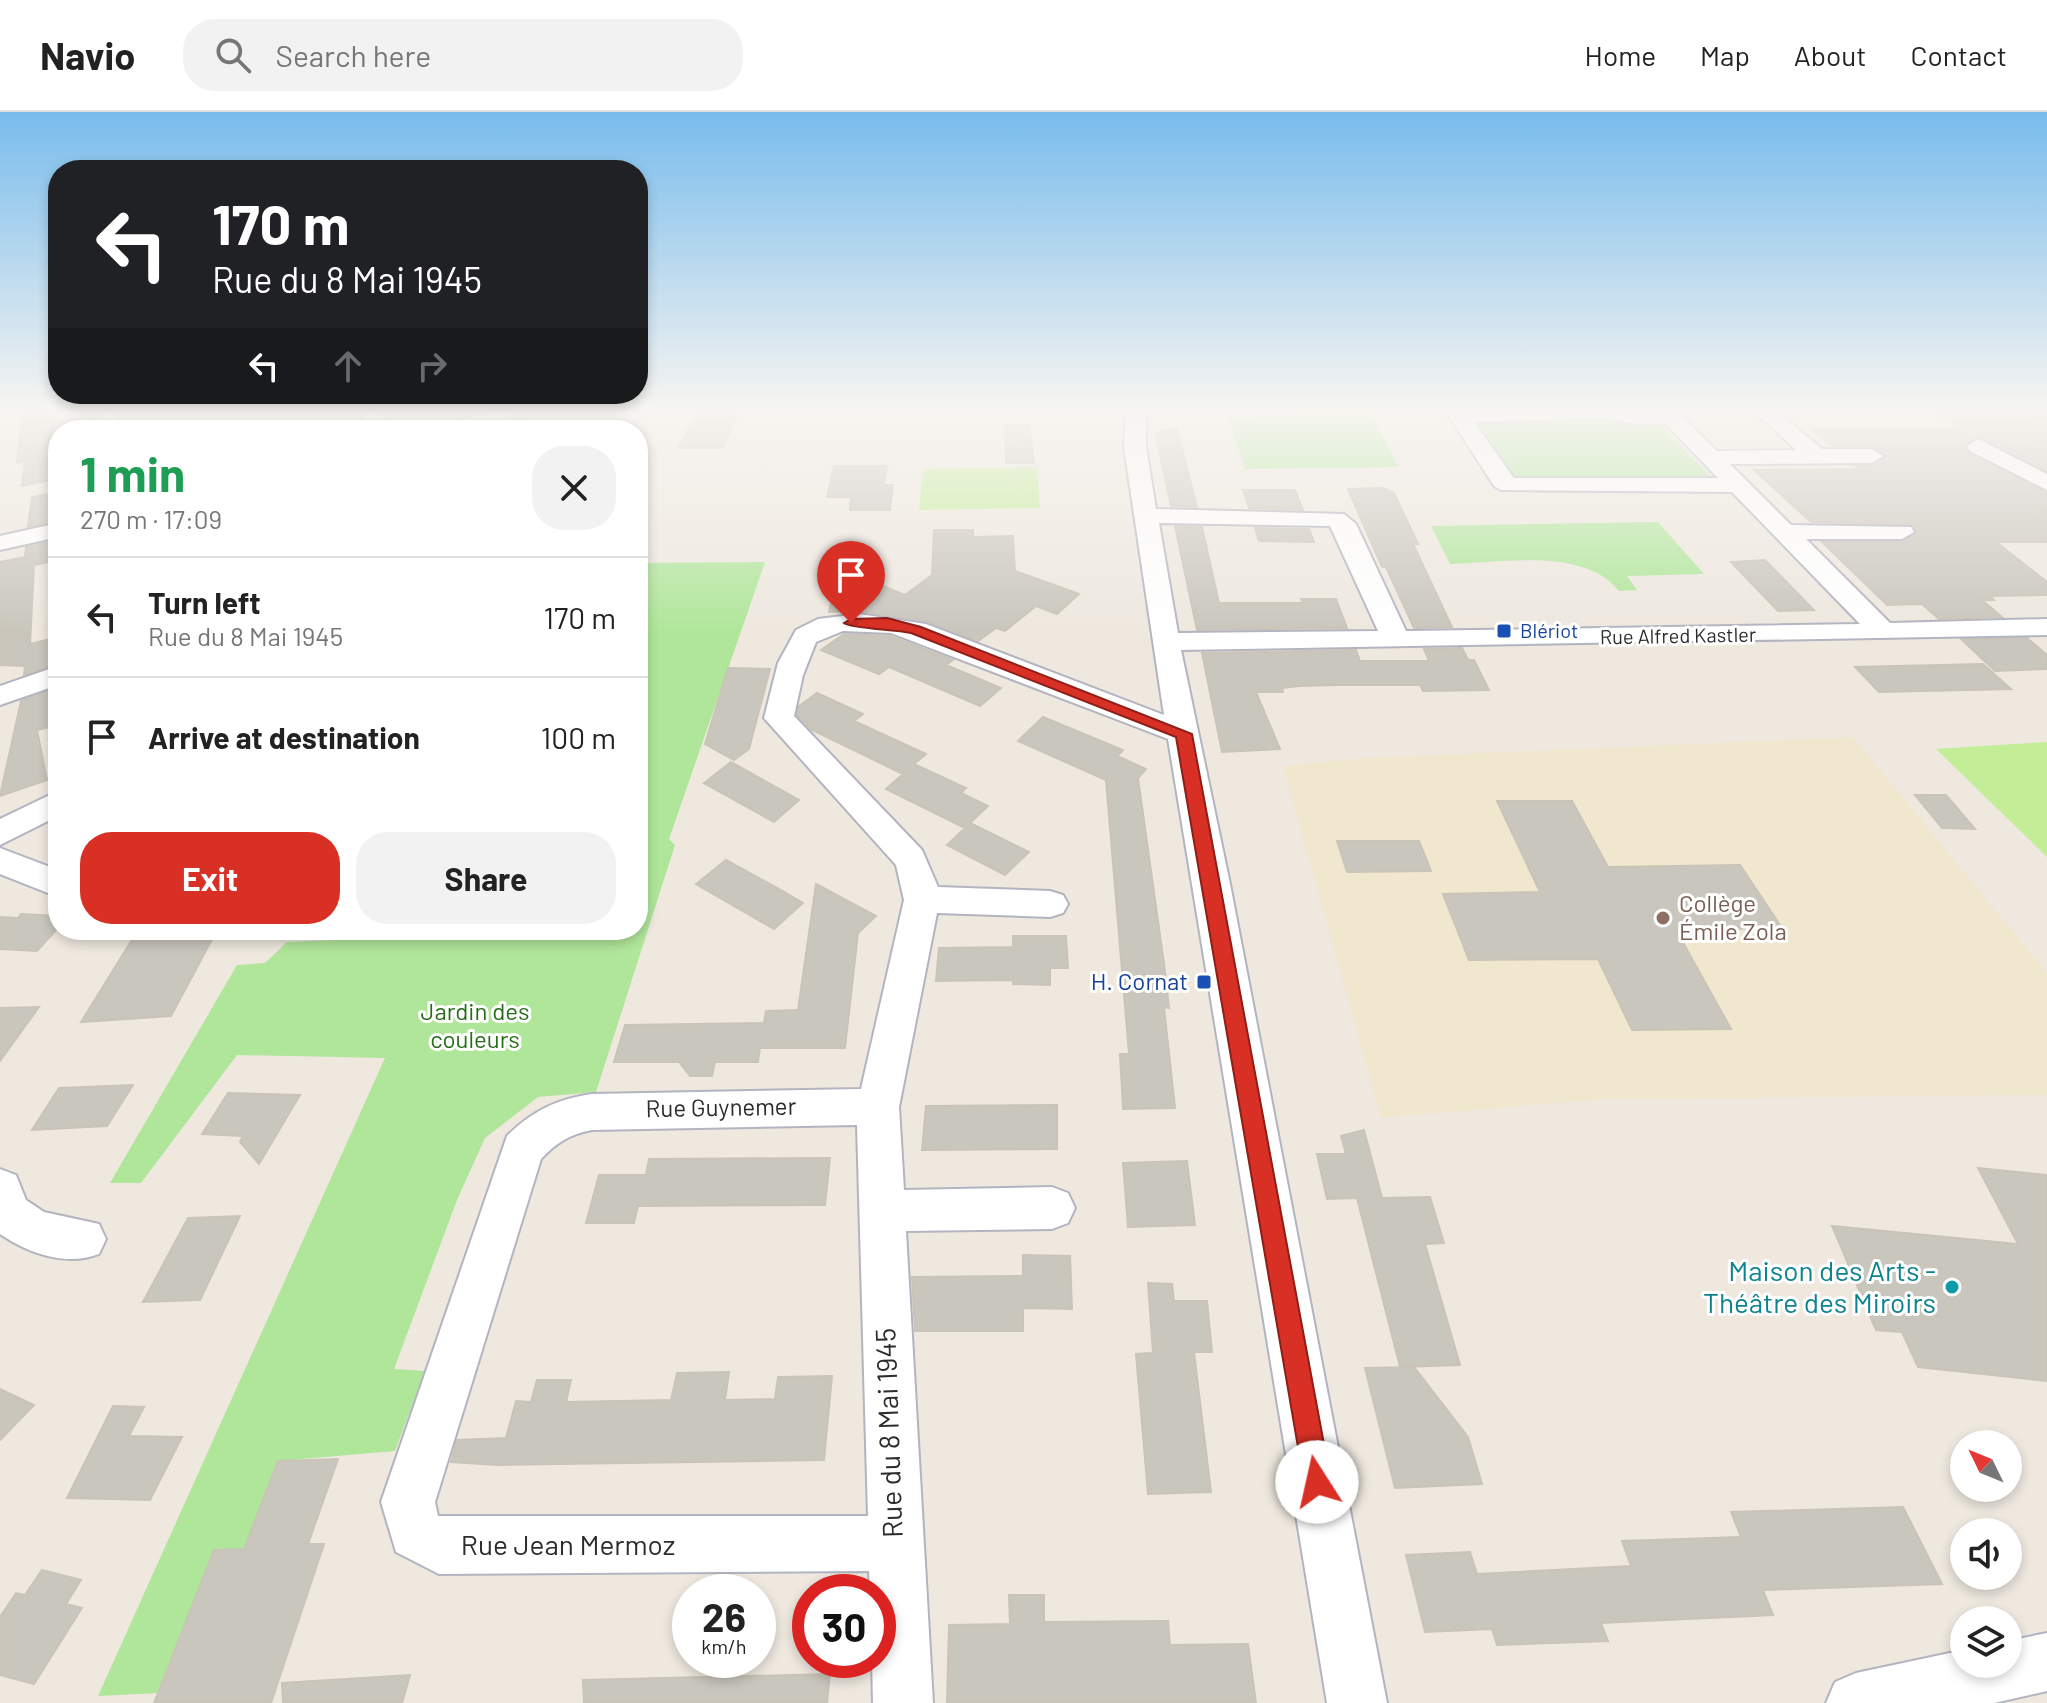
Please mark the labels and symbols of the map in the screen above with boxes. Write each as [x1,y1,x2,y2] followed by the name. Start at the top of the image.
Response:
[817,541,885,623] pin
[1520,618,1578,642] place label: Blériot
[1495,622,1513,640] marker: Blériot
[1600,622,1756,648] street label: Rue Alfred Kastler
[1679,888,1787,945] place label: Collège Émile Zola
[1654,909,1672,927] marker: Collège Émile Zola
[1091,966,1188,995] place label: H. Cornat
[1195,973,1213,991] marker: H. Cornat
[421,996,529,1053] park label: Jardin des couleurs
[645,1091,797,1122] street label: Rue Guynemer
[1703,1253,1936,1319] place label: Maison des Arts - Théâtre des Miroirs
[1943,1278,1961,1296] marker: Maison des Arts - Théâtre des Miroirs
[867,1327,909,1539] street label: Rue du 8 Mai 1945
[1950,1430,2022,1502] north arrow
[1275,1440,1359,1524] position arrow
[461,1527,675,1561] street label: Rue Jean Mermoz
[792,1574,896,1678] speed limit sign: 30

